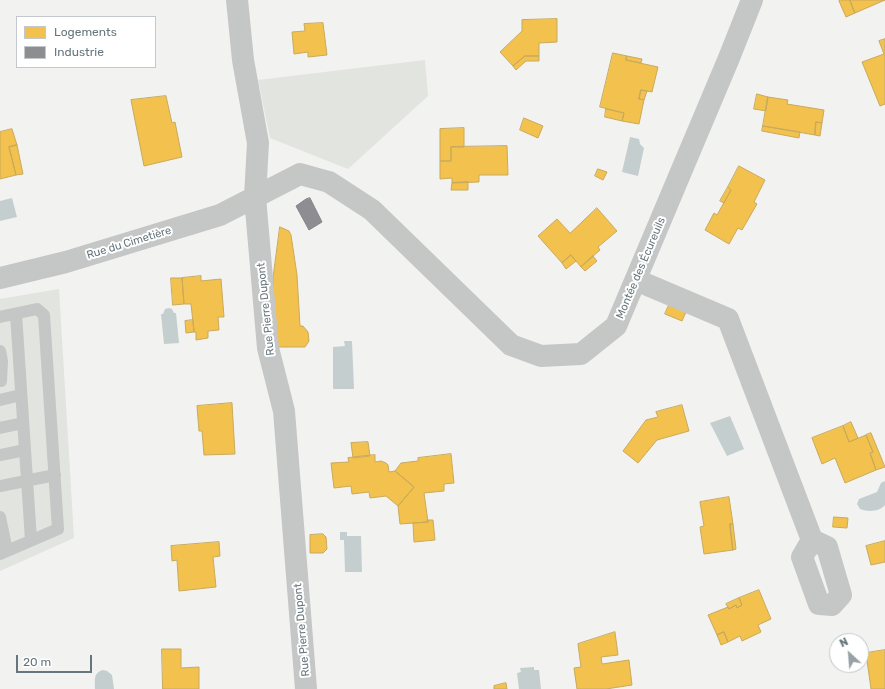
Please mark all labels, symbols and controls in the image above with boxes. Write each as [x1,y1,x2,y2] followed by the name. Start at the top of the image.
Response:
[16,16,156,68] legend
[54,25,117,39] text: Logements
[54,45,104,59] text: Industrie
[614,215,668,321] street label: Montée des Écureuils
[85,224,173,262] street label: Rue du Cimetière
[255,262,277,356] street label: Rue Pierre Dupont
[291,583,313,677] street label: Rue Pierre Dupont
[829,633,869,673] north arrow
[838,635,850,650] text: N
[18,647,94,673] scale bar
[23,655,51,669] text: 20 m

